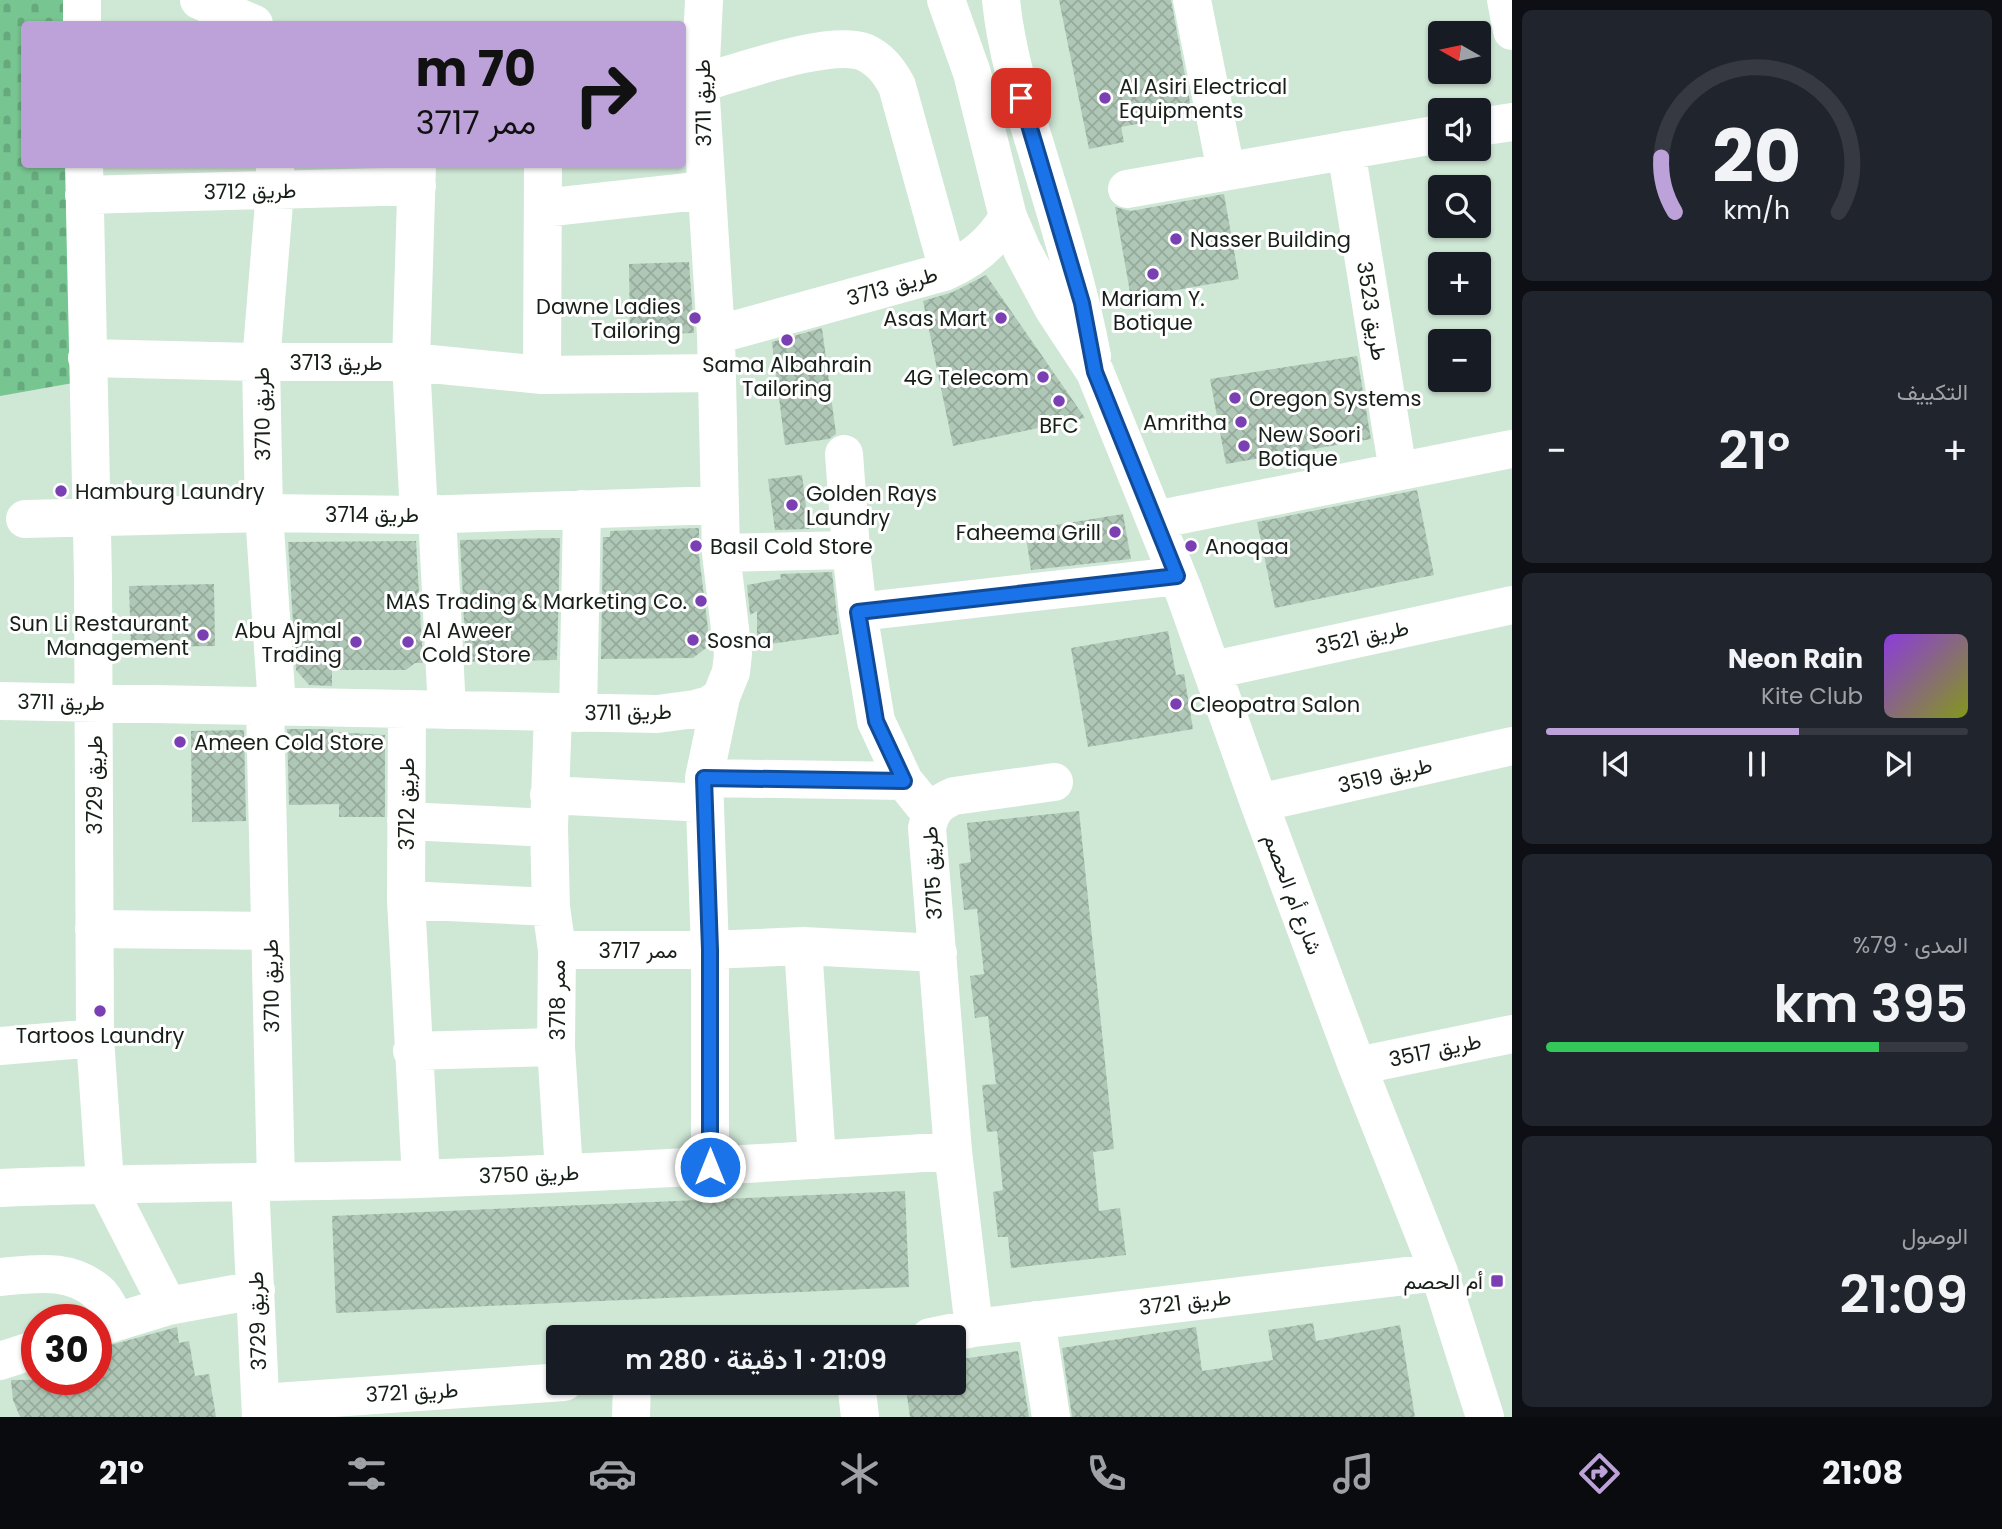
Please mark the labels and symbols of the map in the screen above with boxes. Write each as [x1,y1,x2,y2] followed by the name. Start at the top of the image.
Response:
[1428,21,1491,84] north arrow
[688,59,718,147] street label: طريق 3711
[991,68,1051,128] pin
[1119,72,1287,125] place label: Al Asiri Electrical Equipments
[1097,90,1113,106] marker: Al Asiri Electrical Equipments
[203,176,297,206] street label: طريق 3712
[1190,225,1351,254] place label: Nasser Building
[1168,231,1184,247] marker: Nasser Building
[843,259,941,313] street label: طريق 3713
[1350,259,1394,363] street label: طريق 3523
[1145,266,1161,282] marker: Mariam Y. Botique
[1101,284,1205,337] place label: Mariam Y. Botique
[536,292,681,345] place label: Dawne Ladies Tailoring
[883,304,987,333] place label: Asas Mart
[687,310,703,326] marker: Dawne Ladies Tailoring
[993,310,1009,326] marker: Asas Mart
[779,332,795,348] marker: Sama Albahrain Tailoring
[289,348,383,377] street label: طريق 3713
[702,350,872,403] place label: Sama Albahrain Tailoring
[903,363,1029,392] place label: 4G Telecom
[247,367,277,461] street label: طريق 3710
[1035,369,1051,385] marker: 4G Telecom
[1249,384,1421,413] place label: Oregon Systems
[1227,390,1243,406] marker: Oregon Systems
[1051,393,1067,409] marker: BFC
[1143,408,1227,437] place label: Amritha
[1039,411,1079,440] place label: BFC
[1233,414,1249,430] marker: Amritha
[1258,420,1361,473] place label: New Soori Botique
[1236,438,1252,454] marker: New Soori Botique
[75,477,265,506] place label: Hamburg Laundry
[806,479,937,532] place label: Golden Rays Laundry
[53,483,69,499] marker: Hamburg Laundry
[784,497,800,513] marker: Golden Rays Laundry
[325,500,419,529] street label: طريق 3714
[956,518,1101,547] place label: Faheema Grill
[1107,524,1123,540] marker: Faheema Grill
[710,532,873,561] place label: Basil Cold Store
[1205,532,1289,561] place label: Anoqaa
[688,538,704,554] marker: Basil Cold Store
[1183,538,1199,554] marker: Anoqaa
[386,587,687,616] place label: MAS Trading & Marketing Co.
[693,593,709,609] marker: MAS Trading & Marketing Co.
[9,609,189,662] place label: Sun Li Restaurant Management
[1313,613,1411,661] street label: طريق 3521
[234,616,342,669] place label: Abu Ajmal Trading
[422,616,531,669] place label: Al Aweer Cold Store
[707,626,771,655] place label: Sosna
[195,627,211,643] marker: Sun Li Restaurant Management
[685,632,701,648] marker: Sosna
[348,634,364,650] marker: Abu Ajmal Trading
[400,634,416,650] marker: Al Aweer Cold Store
[17,687,105,717] street label: طريق 3711
[1190,690,1360,719] place label: Cleopatra Salon
[1168,696,1184,712] marker: Cleopatra Salon
[584,697,672,727] street label: طريق 3711
[194,728,384,757] place label: Ameen Cold Store
[172,734,188,750] marker: Ameen Cold Store
[80,735,109,835] street label: طريق 3729
[1335,750,1435,800] street label: طريق 3519
[392,758,421,850] street label: طريق 3712
[915,825,949,921] street label: طريق 3715
[1257,829,1329,959] street label: شارع أم الحصم
[599,936,678,965] street label: ممر 3717
[256,939,286,1033] street label: طريق 3710
[543,960,572,1040] street label: ممر 3718
[92,1003,108,1019] marker: Tartoos Laundry
[16,1021,184,1050] place label: Tartoos Laundry
[1386,1026,1484,1074] street label: طريق 3517
[673,1130,747,1204] position arrow
[478,1158,580,1190] street label: طريق 3750
[1403,1267,1483,1296] place label: أم الحصم
[241,1271,273,1371] street label: طريق 3729
[1489,1273,1505,1289] marker: أم الحصم
[1137,1282,1233,1322] street label: طريق 3721
[21,1304,112,1395] speed limit sign: 30
[365,1375,459,1409] street label: طريق 3721

